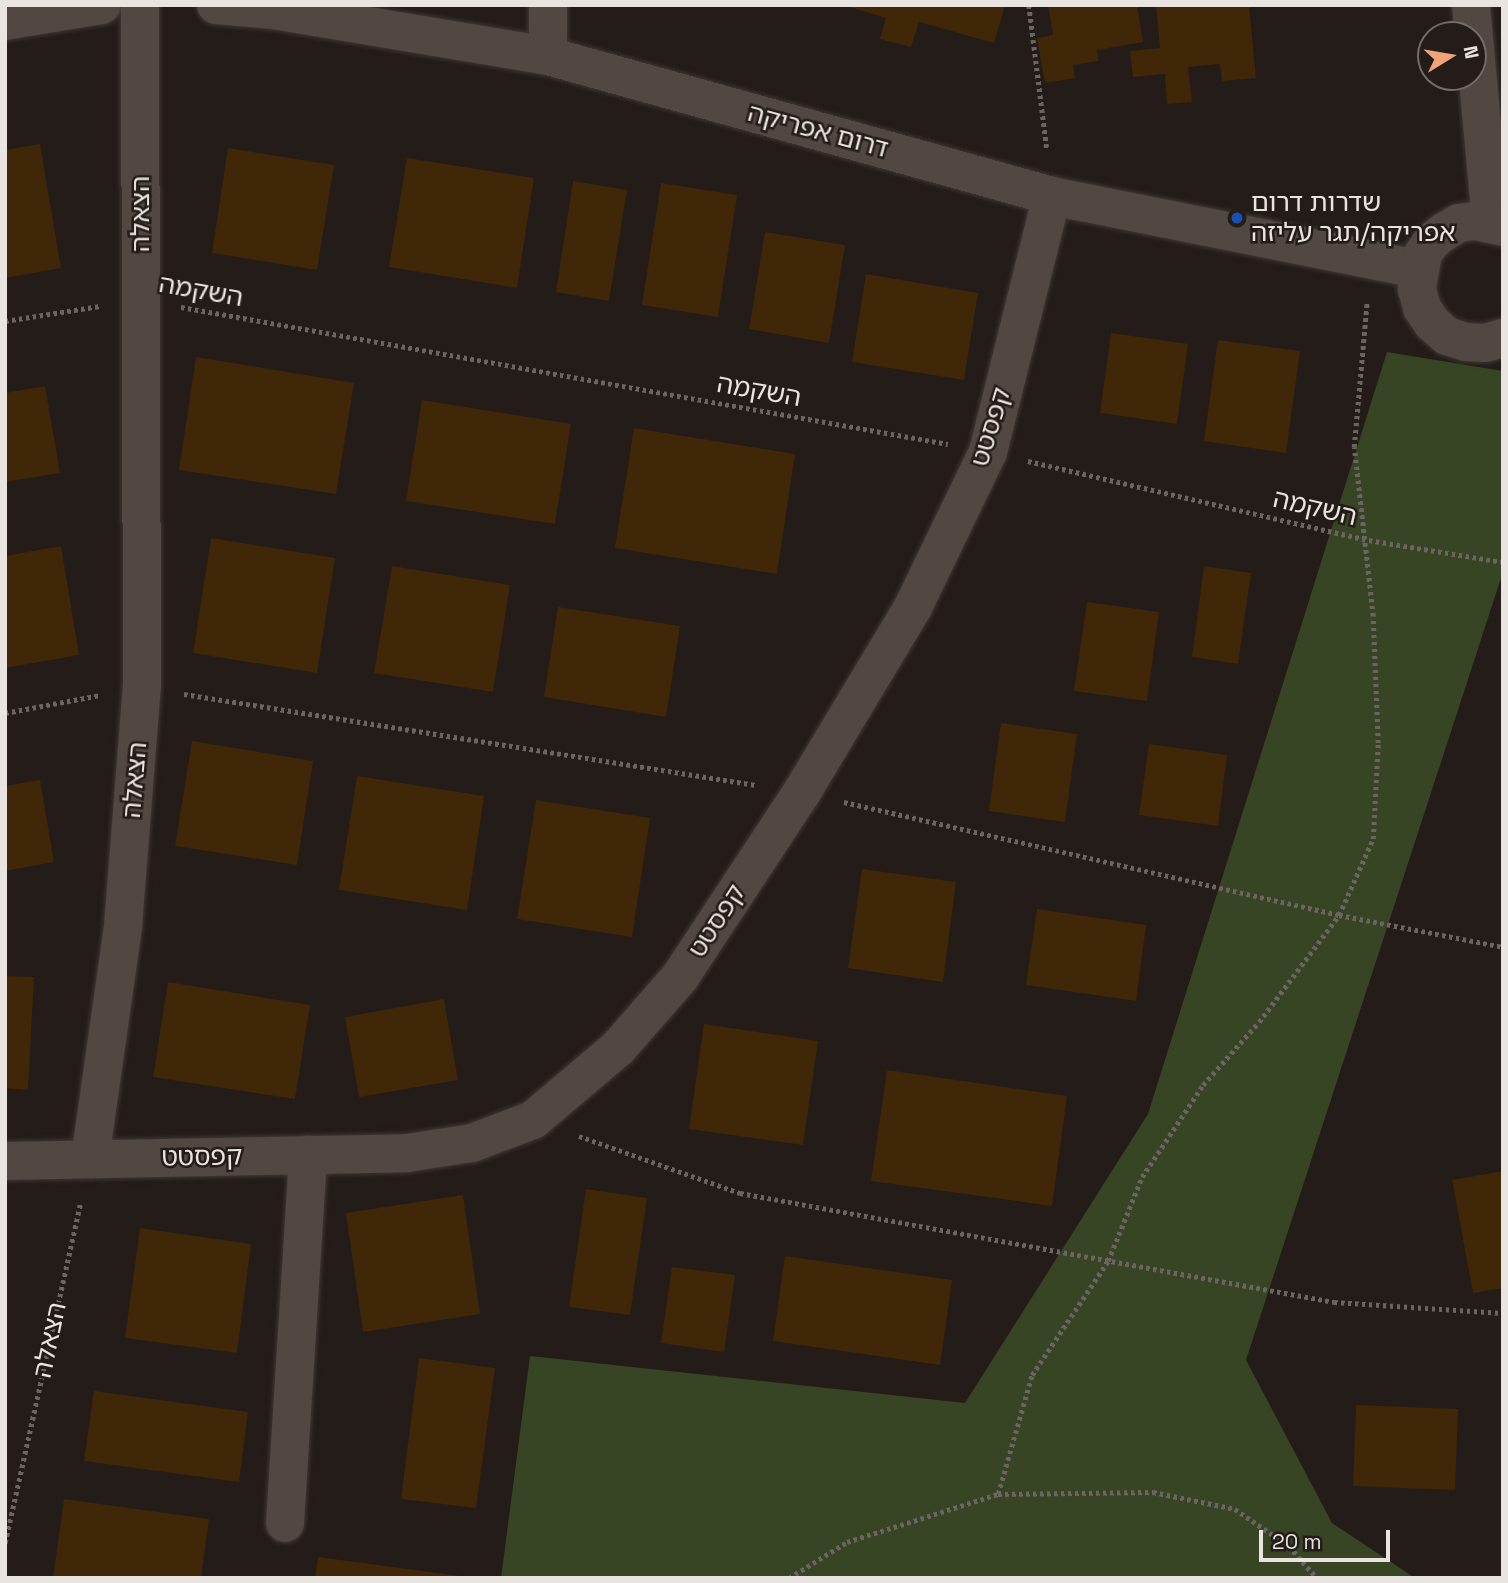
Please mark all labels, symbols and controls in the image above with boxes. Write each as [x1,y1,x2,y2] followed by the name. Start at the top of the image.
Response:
[1417,21,1487,91] north arrow
[1458,44,1485,61] text: N
[744,97,892,165] street label: דרום אפריקה
[125,176,157,252] street label: הצאלה
[1251,187,1455,248] place label: שדרות דרום אפריקה/תגר עליזה
[1229,210,1245,226] marker: שדרות דרום אפריקה/תגר עליזה
[156,268,246,314] street label: השקמה
[714,368,804,414] street label: השקמה
[964,384,1018,470] street label: קפסטט
[1270,483,1360,533] street label: השקמה
[116,740,154,820] street label: הצאלה
[682,879,752,963] street label: קפסטט
[161,1141,243,1173] street label: קפסטט
[27,1299,73,1381] street label: הצאלה
[1263,1516,1394,1560] scale bar
[1272,1528,1322,1555] text: 20 m

